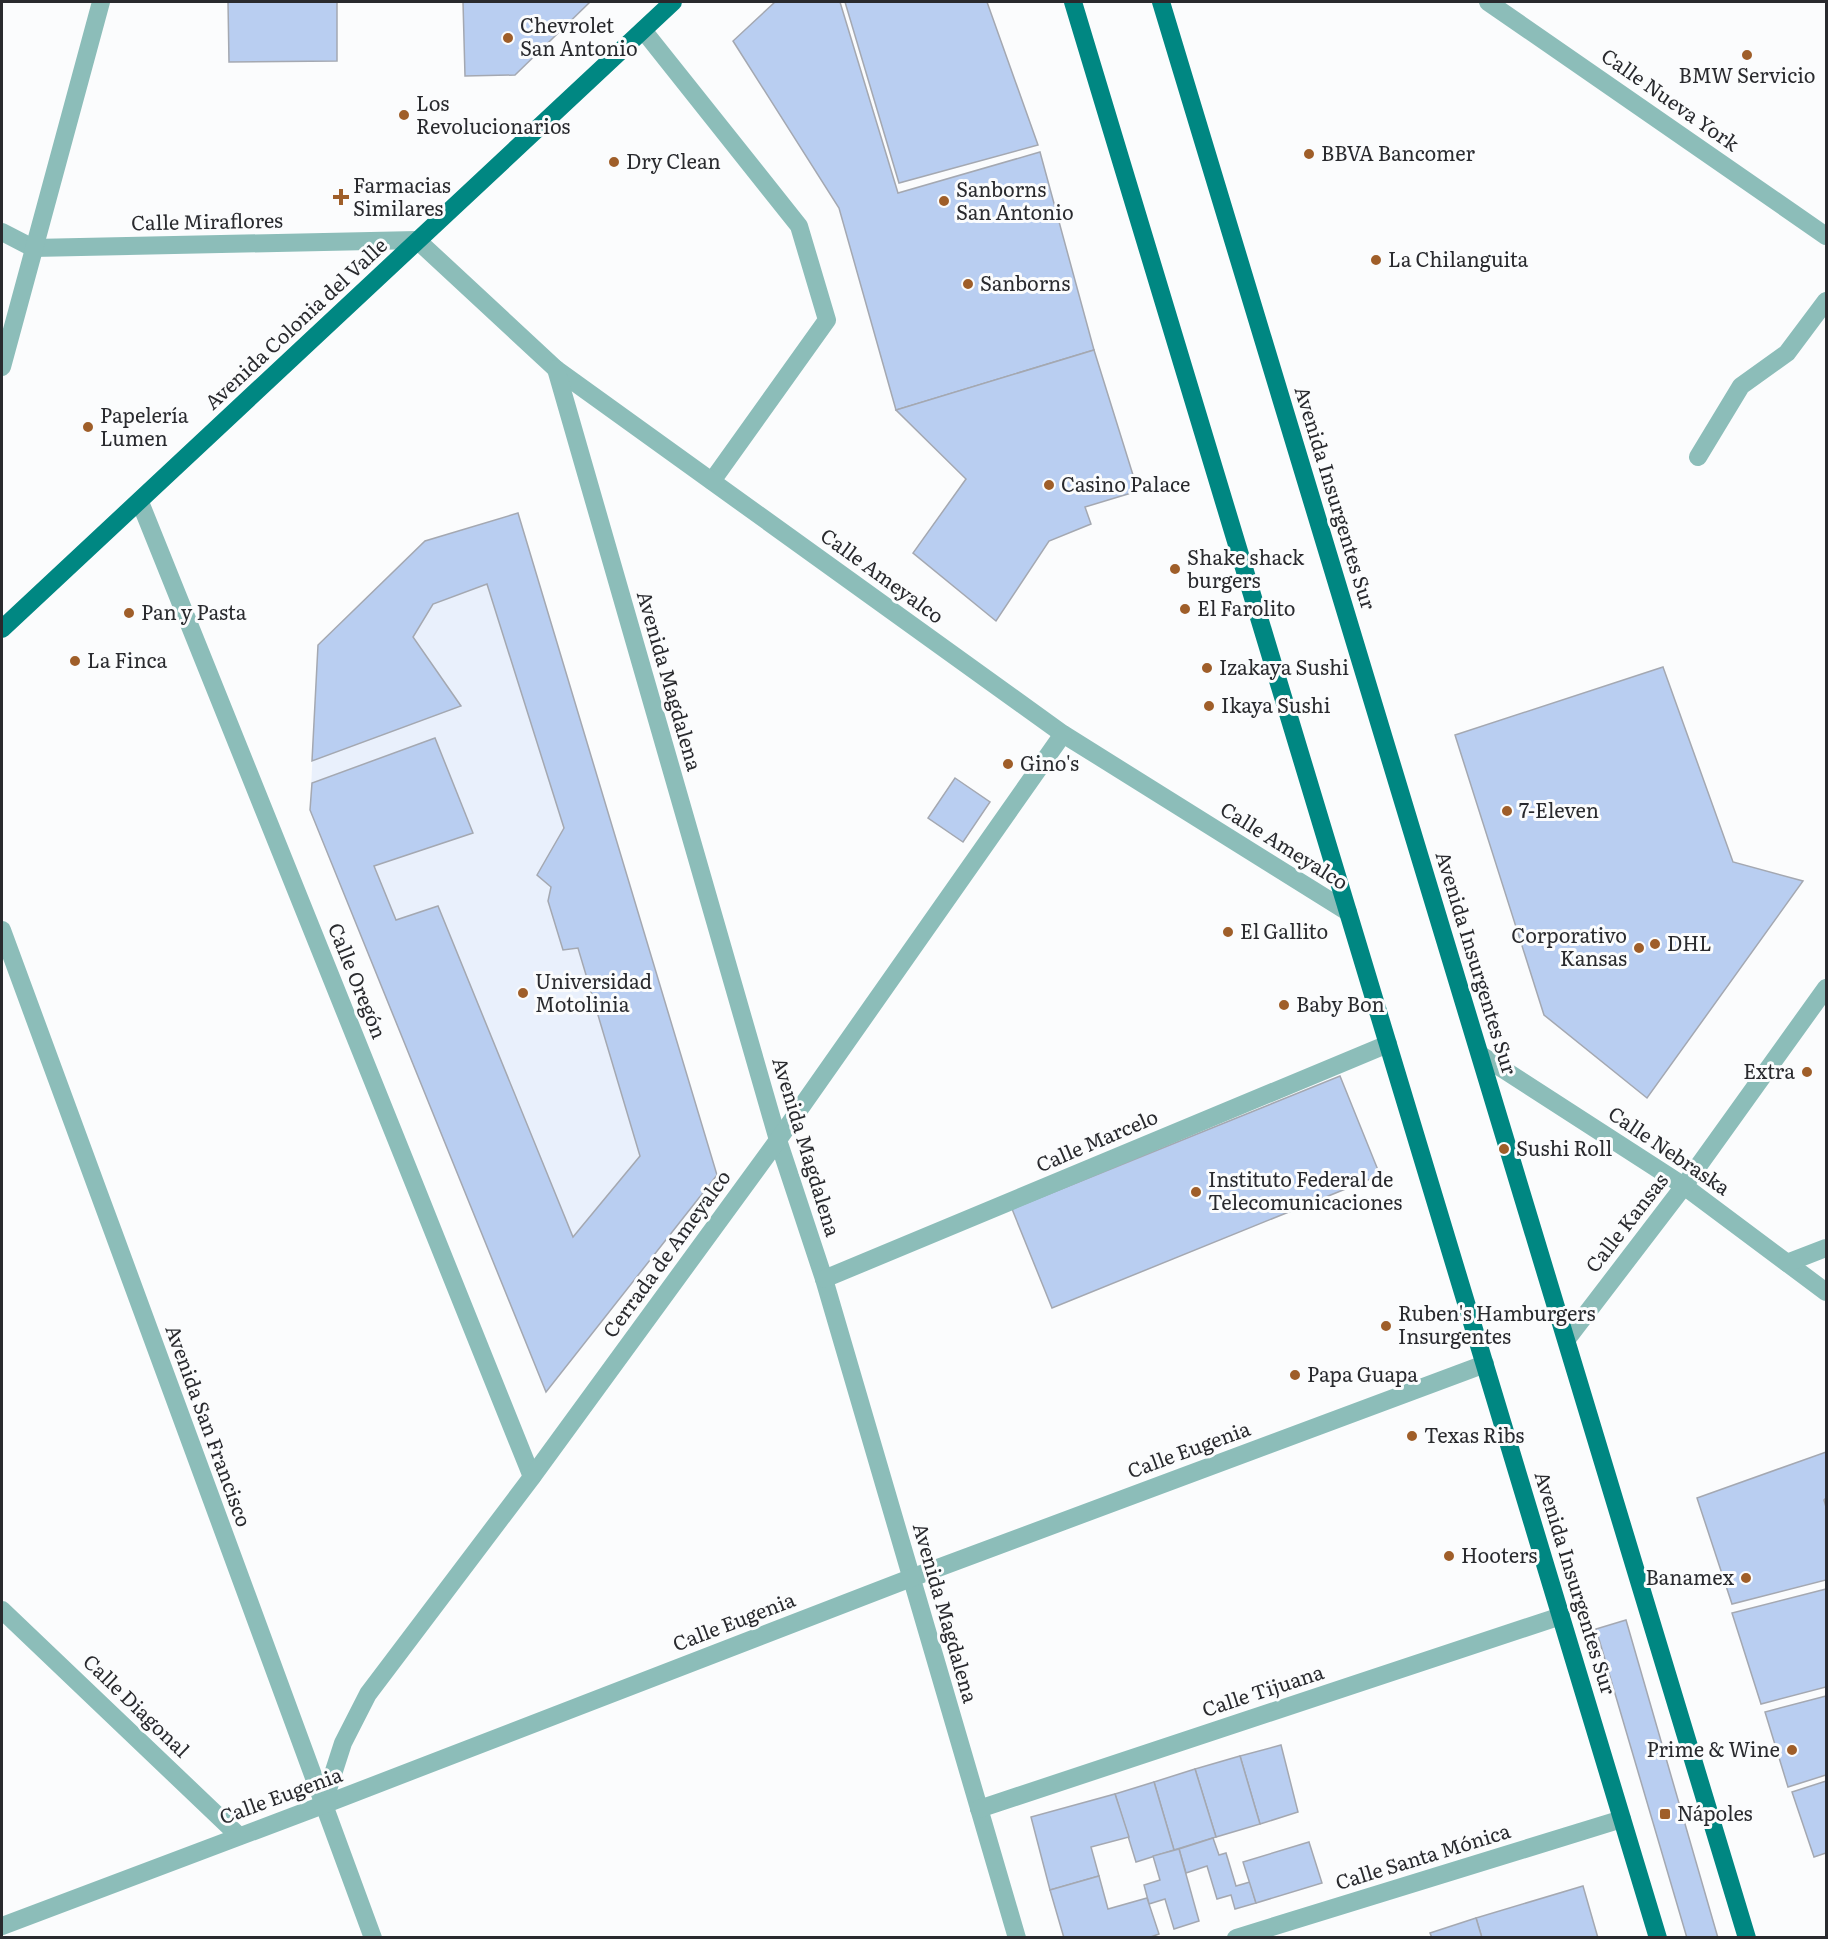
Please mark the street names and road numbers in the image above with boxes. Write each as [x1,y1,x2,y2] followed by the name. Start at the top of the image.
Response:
[1596,40,1747,158] street label: Calle Nueva York
[131,204,283,236] street label: Calle Miraflores
[197,230,393,415] street label: Avenida Colonia del Valle
[1289,382,1385,613] street label: Avenida Insurgentes Sur
[815,519,951,629] street label: Calle Ameyalco
[631,587,711,774] street label: Avenida Magdalena
[1215,793,1355,896] street label: Calle Ameyalco
[1430,847,1526,1078] street label: Avenida Insurgentes Sur
[322,918,396,1043] street label: Calle Oregón
[766,1053,850,1240] street label: Avenida Magdalena
[1603,1097,1737,1201] street label: Calle Nebraska
[1031,1100,1162,1178] street label: Calle Marcelo
[594,1163,737,1343] street label: Cerrada de Ameyalco
[1577,1166,1674,1278] street label: Calle Kansas
[159,1320,260,1531] street label: Avenida San Francisco
[1123,1412,1254,1484] street label: Calle Eugenia
[1529,1467,1625,1698] street label: Avenida Insurgentes Sur
[907,1519,987,1706] street label: Avenida Magdalena
[668,1583,799,1657] street label: Calle Eugenia
[77,1646,198,1763] street label: Calle Diagonal
[1198,1655,1327,1723] street label: Calle Tijuana
[215,1758,346,1830] street label: Calle Eugenia
[1331,1814,1514,1896] street label: Calle Santa Mónica

